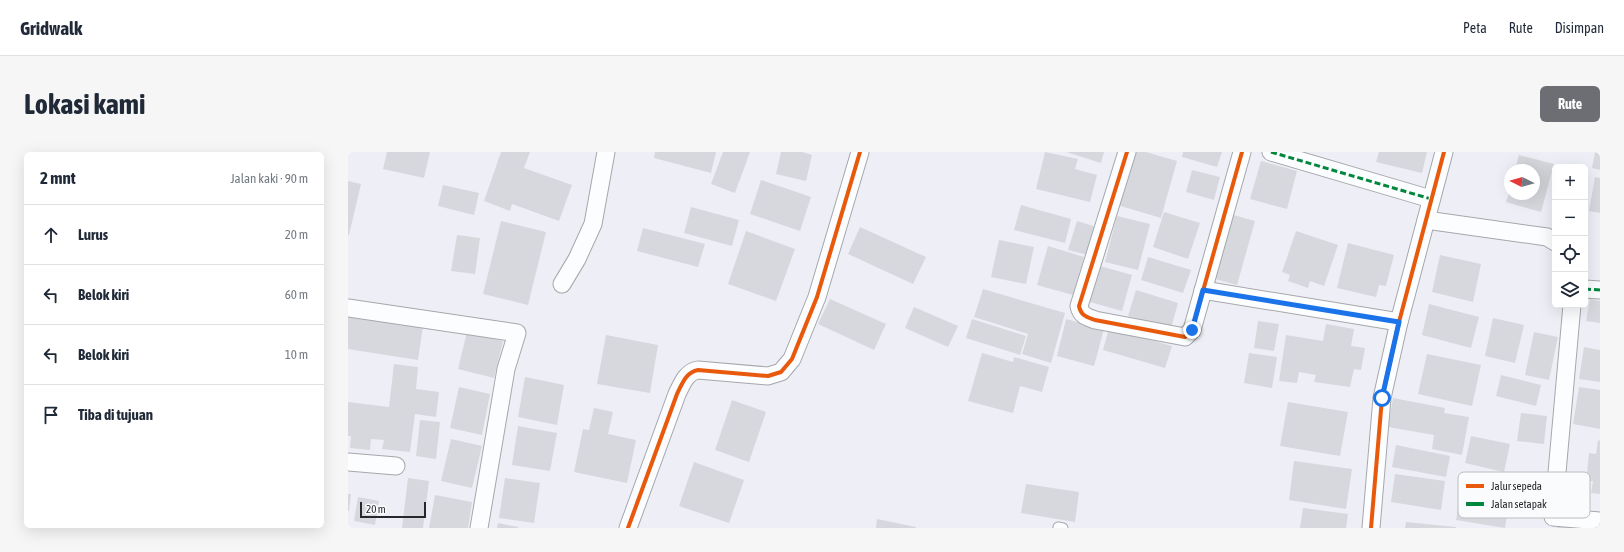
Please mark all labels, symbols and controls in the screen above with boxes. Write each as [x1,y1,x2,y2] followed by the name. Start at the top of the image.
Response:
[20,17,82,39] text: Gridwalk
[1463,20,1487,36] text: Peta
[1509,20,1533,36] text: Rute
[1555,20,1604,36] text: Disimpan
[1540,86,1600,122] button: Rute
[24,88,145,120] text: Lokasi kami
[1504,164,1540,200] north arrow
[1552,164,1588,308] map controls
[1552,164,1588,200] button: +
[40,168,76,188] text: 2 mnt
[230,171,308,186] text: Jalan kaki · 90 m
[1552,200,1588,236] button: −
[40,224,62,246] icon: ahead
[78,226,108,243] text: Lurus
[285,227,308,242] text: 20 m
[1552,236,1588,272] button: locate
[1552,272,1588,308] button: layers
[40,284,62,306] icon: left
[78,286,129,303] text: Belok kiri
[285,287,308,302] text: 60 m
[1183,321,1201,339] route end
[40,344,62,366] icon: left
[78,346,129,363] text: Belok kiri
[285,347,308,362] text: 10 m
[1373,389,1391,407] route start
[40,404,62,426] icon: arrive
[78,406,153,423] text: Tiba di tujuan
[1458,472,1590,518] legend
[1491,480,1542,492] text: Jalur sepeda
[1491,498,1547,510] text: Jalan setapak
[360,500,426,519] scale bar
[366,503,386,515] text: 20 m

